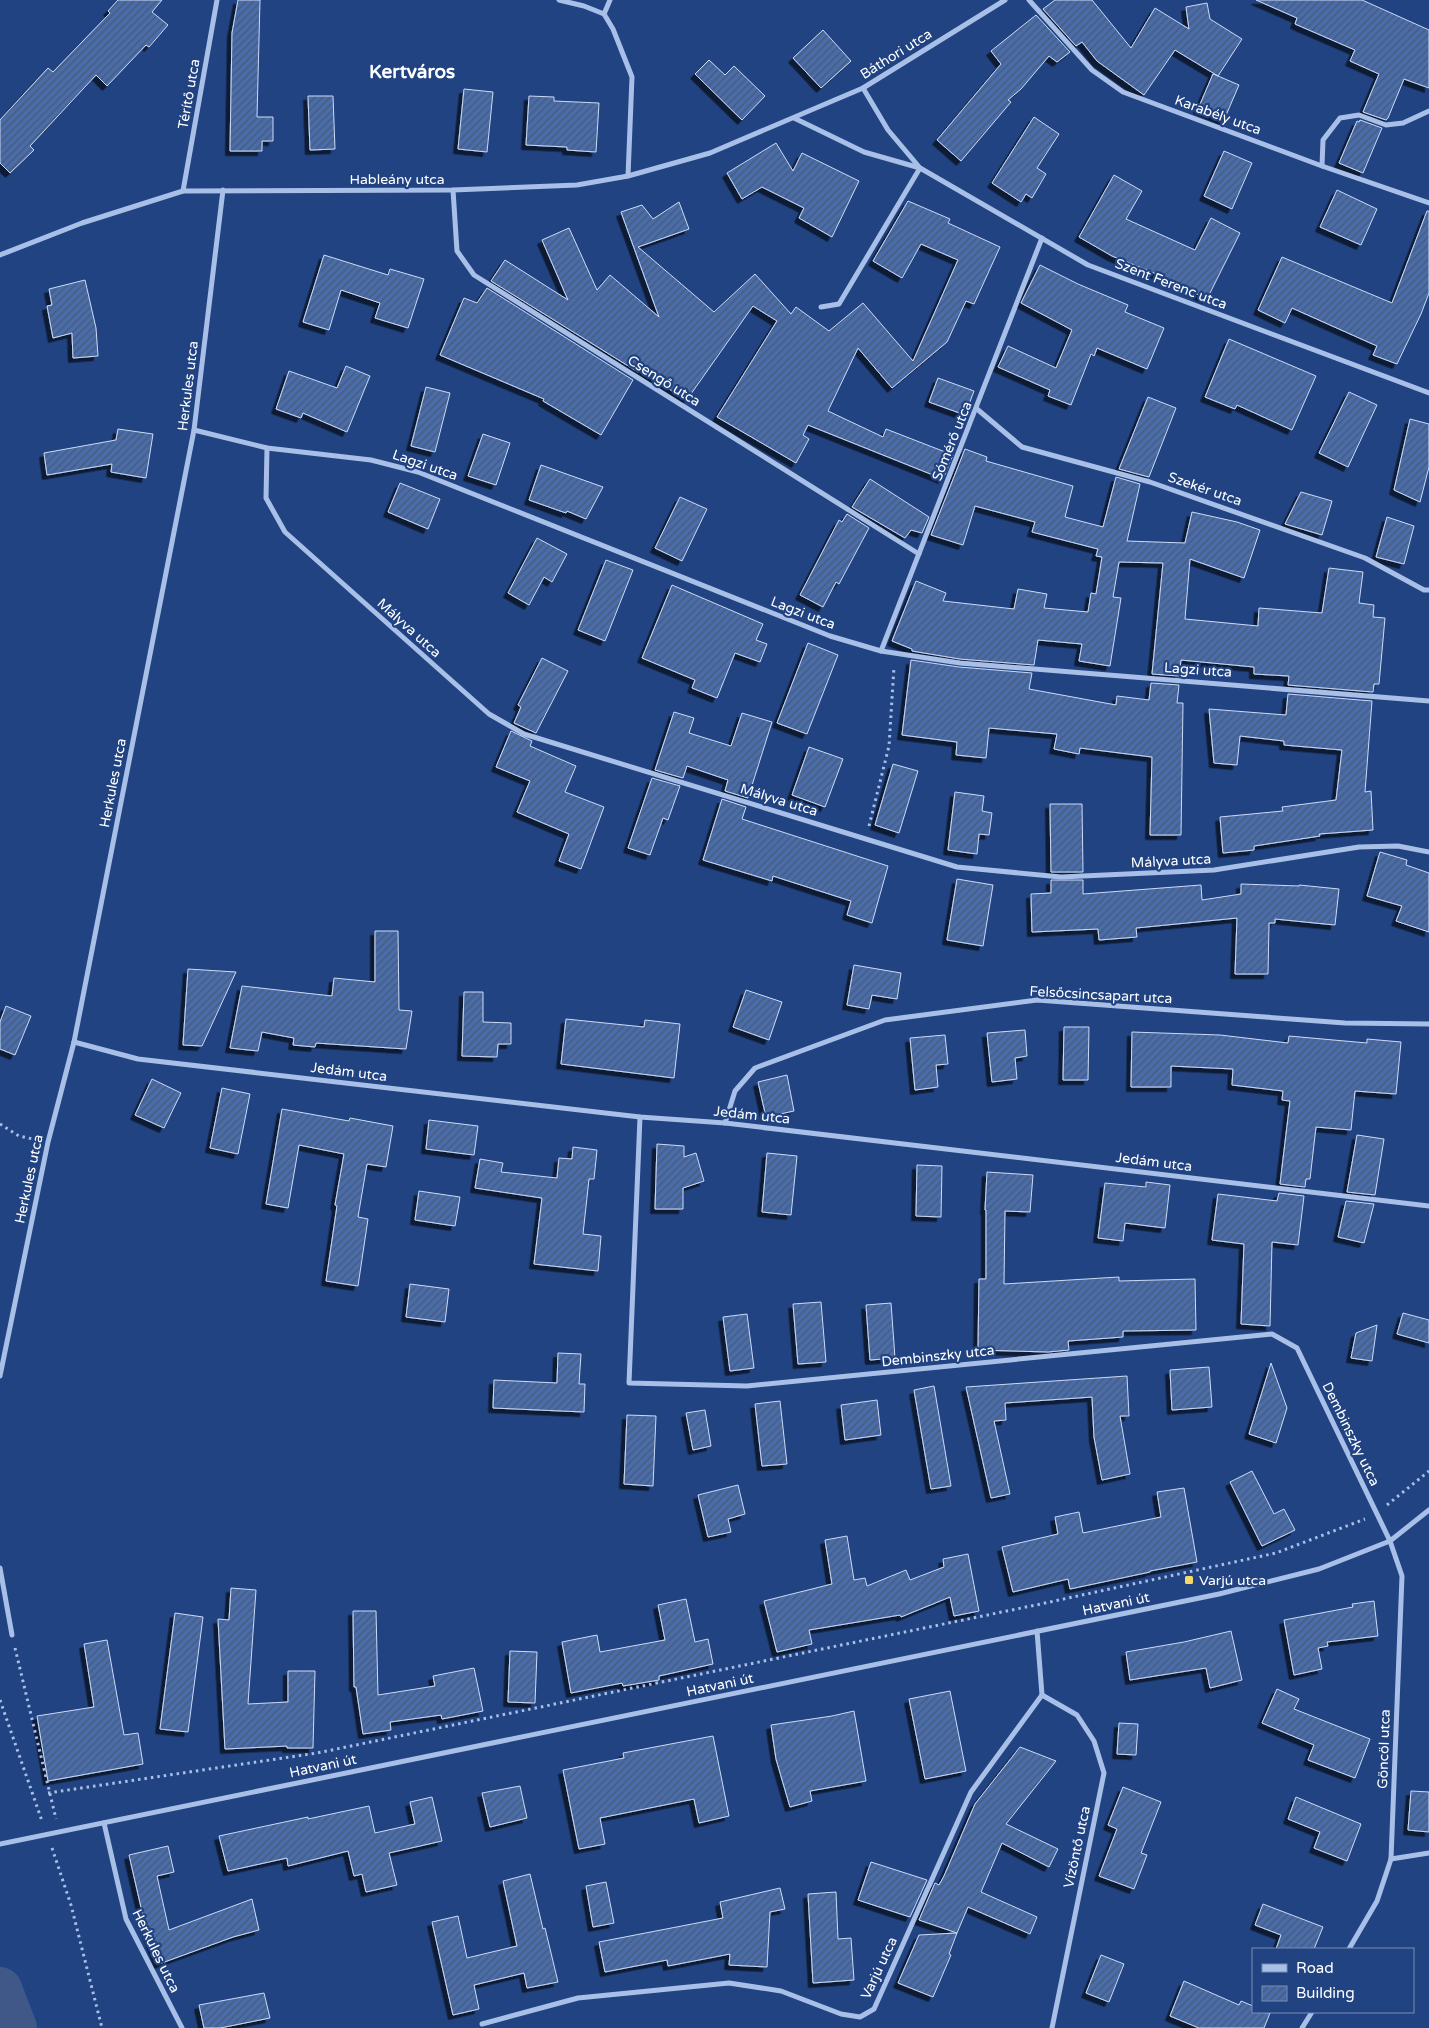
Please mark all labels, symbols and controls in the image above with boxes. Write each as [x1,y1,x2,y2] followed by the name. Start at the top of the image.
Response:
[857,25,935,83] street label: Báthori utca
[174,58,204,130] street label: Térítő utca
[369,61,455,83] district label: Kertváros
[1172,91,1264,139] street label: Karabély utca
[349,171,445,188] street label: Hableány utca
[1113,255,1229,313] street label: Szent Ferenc utca
[174,340,202,432] street label: Herkules utca
[624,352,704,410] street label: Csengő utca
[928,399,976,483] street label: Sómérő utca
[390,446,460,484] street label: Lagzi utca
[1166,468,1244,510] street label: Szekér utca
[768,593,838,633] street label: Lagzi utca
[373,595,445,661] street label: Mályva utca
[1163,659,1233,681] street label: Lagzi utca
[96,737,130,829] street label: Herkules utca
[738,780,820,820] street label: Mályva utca
[1130,850,1212,872] street label: Mályva utca
[1029,983,1173,1007] street label: Felsőcsincsapart utca
[310,1059,388,1085] street label: Jedám utca
[713,1103,791,1127] street label: Jedám utca
[11,1133,47,1225] street label: Herkules utca
[1115,1149,1193,1175] street label: Jedám utca
[881,1342,995,1370] street label: Dembinszky utca
[1318,1379,1384,1489] street label: Dembinszky utca
[1199,1572,1266,1589] place label: Varjú utca
[1183,1574,1195,1586] marker: Varjú utca
[1081,1588,1152,1619] street label: Hatvani út
[685,1669,756,1700] street label: Hatvani út
[1374,1709,1394,1789] street label: Göncöl utca
[288,1750,359,1781] street label: Hatvani út
[1060,1804,1094,1890] street label: Vízöntő utca
[128,1907,184,1995] street label: Herkules utca
[857,1934,901,2002] street label: Varjú utca
[1252,1948,1414,2013] legend
[1296,1959,1334,1977] text: Road
[1296,1984,1355,2002] text: Building

